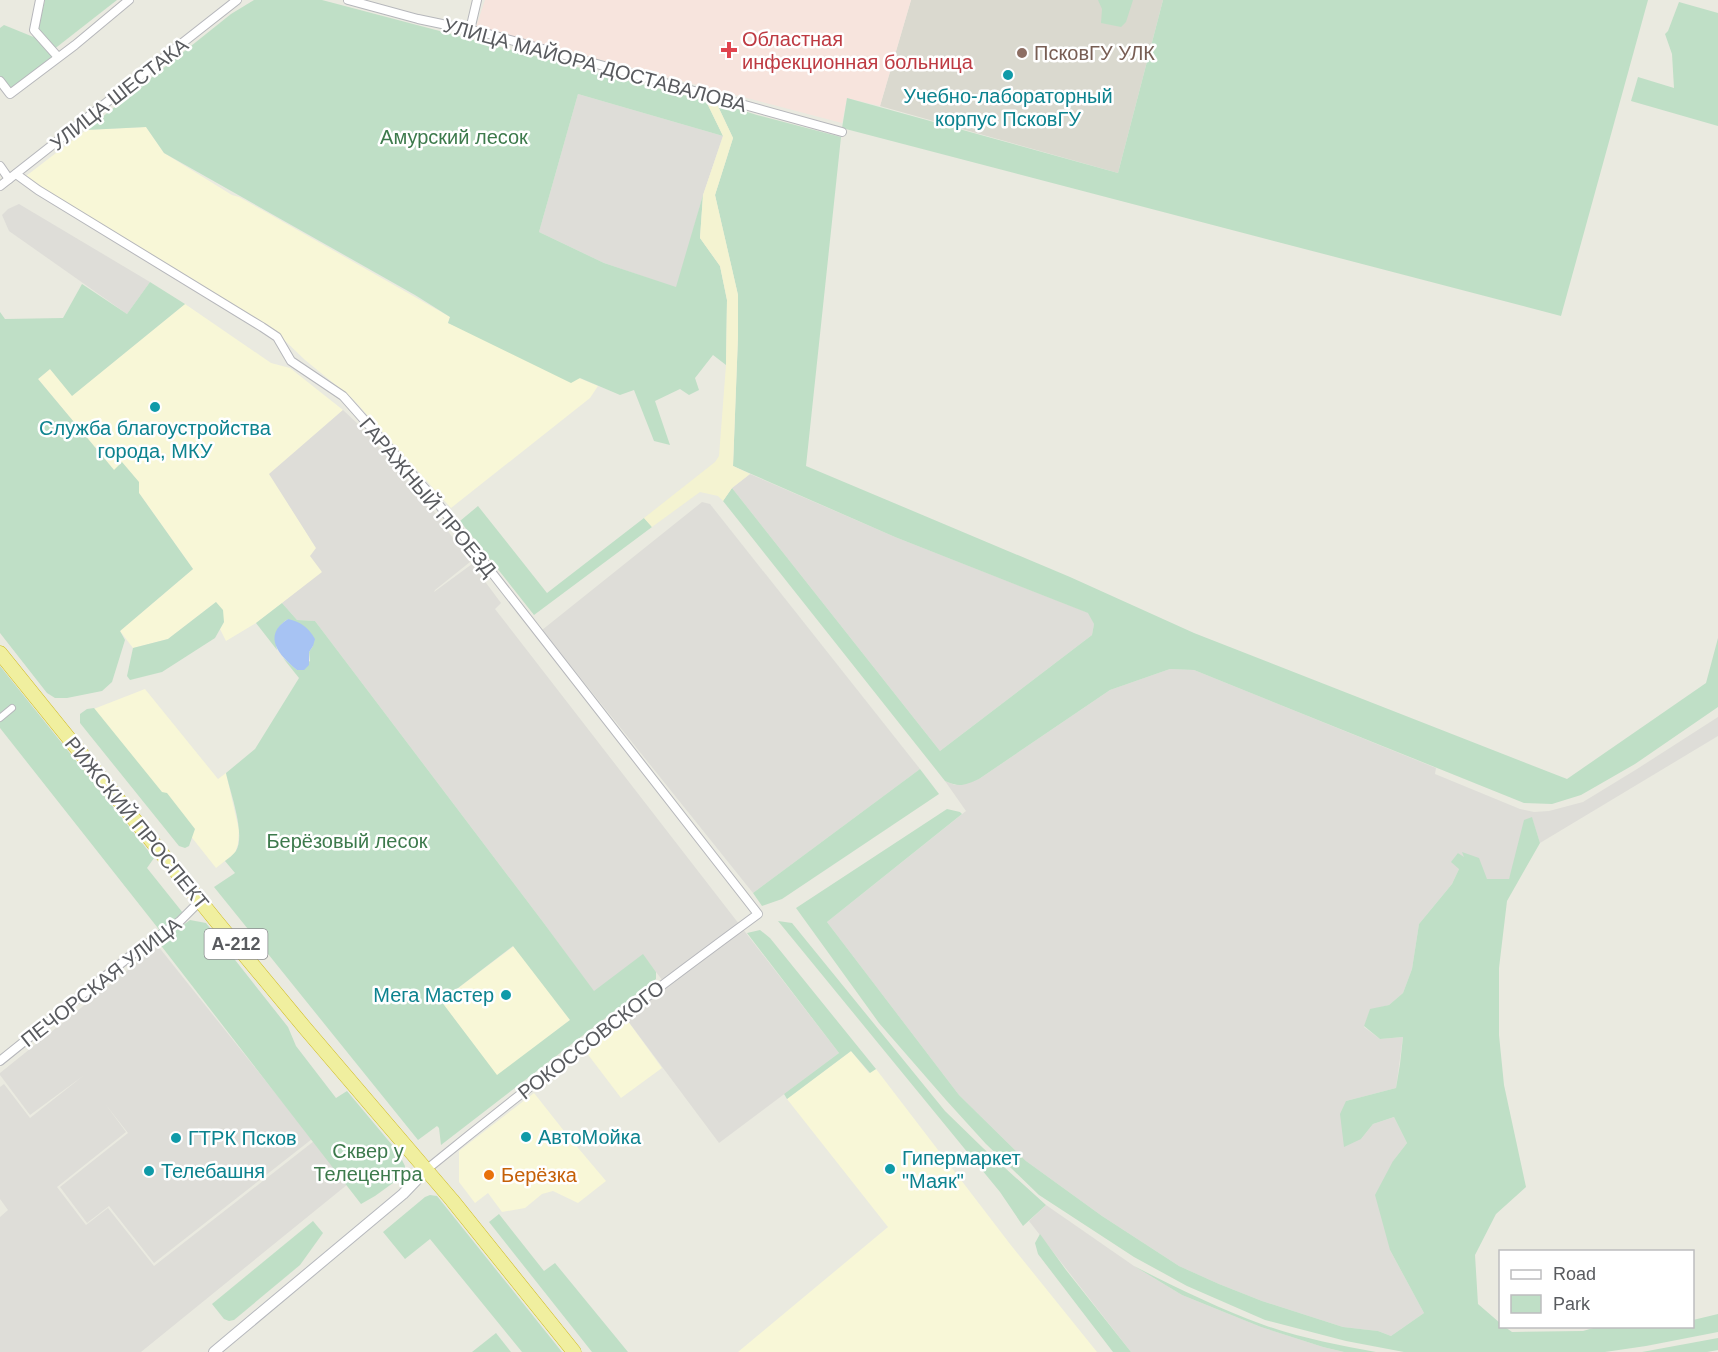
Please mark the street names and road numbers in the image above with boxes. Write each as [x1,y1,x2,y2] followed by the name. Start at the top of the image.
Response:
[441,13,750,116] street label: УЛИЦА МАЙОРА ДОСТАВАЛОВА
[46,33,193,155] street label: УЛИЦА ШЕСТАКА
[355,413,502,581] street label: ГАРАЖНЫЙ ПРОЕЗД
[61,732,214,914] street label: РИЖСКИЙ ПРОСПЕКТ
[17,912,186,1051] street label: ПЕЧОРСКАЯ УЛИЦА
[204,929,268,959] road number: А-212
[514,976,668,1104] street label: РОКОССОВСКОГО

